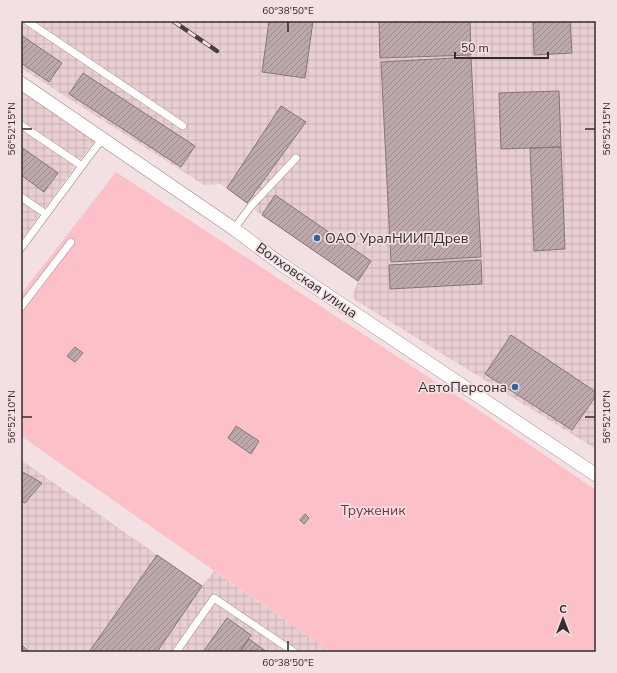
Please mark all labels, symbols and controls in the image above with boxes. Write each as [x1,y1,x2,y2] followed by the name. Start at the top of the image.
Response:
[262,4,314,18] text: 60°38'50"E
[455,34,548,60] scale bar
[461,40,489,56] text: 50 m
[5,102,19,156] text: 56°52'15"N
[600,102,614,156] text: 56°52'15"N
[325,229,469,248] place label: ОАО УралНИИПДрев
[312,233,322,243] marker: ОАО УралНИИПДрев
[252,238,361,323] street label: Волховская улица
[418,378,507,397] place label: АвтоПерсона
[510,382,520,392] marker: АвтоПерсона
[5,390,19,444] text: 56°52'10"N
[600,390,614,444] text: 56°52'10"N
[340,501,406,520] park label: Труженик
[543,599,583,639] north arrow
[559,602,567,617] text: С
[262,656,314,670] text: 60°38'50"E

